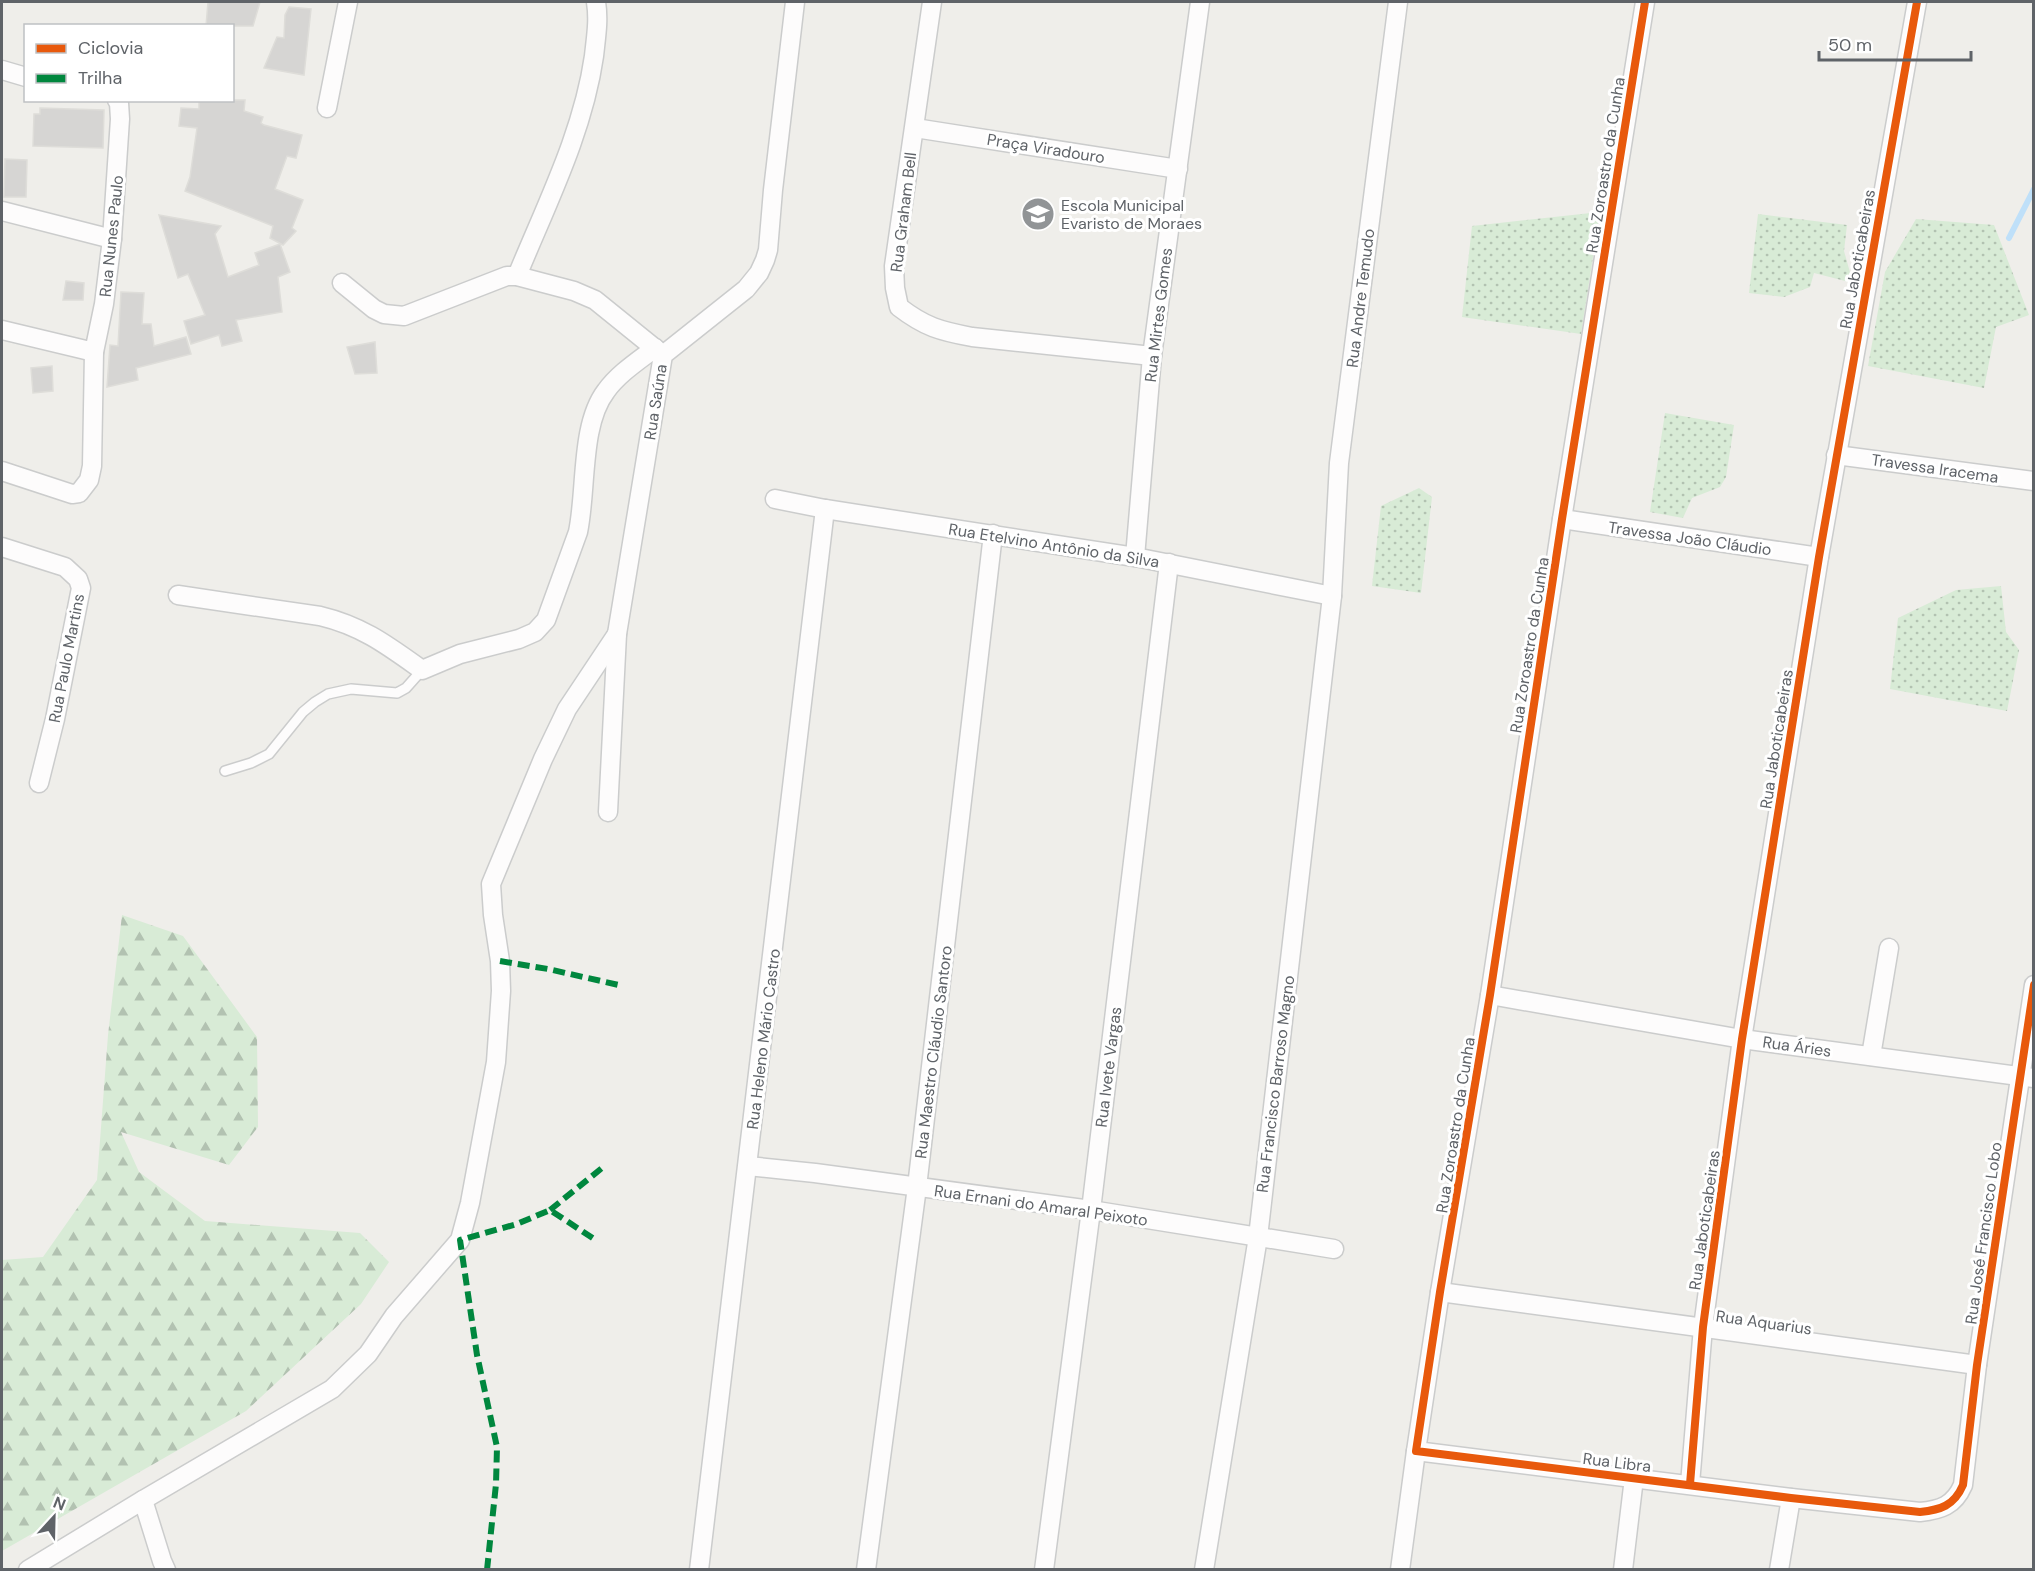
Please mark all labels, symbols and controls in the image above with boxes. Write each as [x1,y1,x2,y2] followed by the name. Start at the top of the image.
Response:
[24,24,234,102] legend
[1819,24,1970,62] scale bar
[1828,33,1872,57] text: 50 m
[78,36,143,60] text: Ciclovia
[78,66,122,90] text: Trilha
[1581,76,1630,254] street label: Rua Zoroastro da Cunha
[986,129,1106,168] street label: Praça Viradouro
[886,151,921,273] street label: Rua Graham Bell
[95,174,128,298] street label: Rua Nunes Paulo
[1835,188,1880,330] street label: Rua Jaboticabeiras
[1061,195,1202,234] place label: Escola Municipal Evaristo de Moraes
[1020,196,1056,232] school or university icon: Escola Municipal Evaristo de Moraes
[1342,227,1379,369] street label: Rua Andre Temudo
[1140,247,1177,383] street label: Rua Mirtes Gomes
[639,363,672,442] street label: Rua Saúna
[1870,449,2000,488] street label: Travessa Iracema
[1607,517,1773,560] street label: Travessa João Cláudio
[947,518,1161,573] street label: Rua Etelvino Antônio da Silva
[1505,556,1554,734] street label: Rua Zoroastro da Cunha
[44,592,89,724] street label: Rua Paulo Martins
[1755,668,1798,810] street label: Rua Jaboticabeiras
[910,944,957,1160] street label: Rua Maestro Cláudio Santoro
[742,947,785,1131] street label: Rua Heleno Mário Castro
[1252,974,1299,1194] street label: Rua Francisco Barroso Magno
[1091,1005,1126,1129] street label: Rua Ivete Vargas
[1761,1031,1833,1062] street label: Rua Áries
[1431,1036,1480,1214] street label: Rua Zoroastro da Cunha
[1960,1141,2007,1326] street label: Rua José Francisco Lobo
[1684,1149,1725,1291] street label: Rua Jaboticabeiras
[933,1180,1149,1231] street label: Rua Ernani do Amaral Peixoto
[1715,1305,1813,1340] street label: Rua Aquarius
[1582,1448,1652,1477] street label: Rua Libra
[24,1487,84,1547] north arrow
[50,1492,69,1515] text: N

